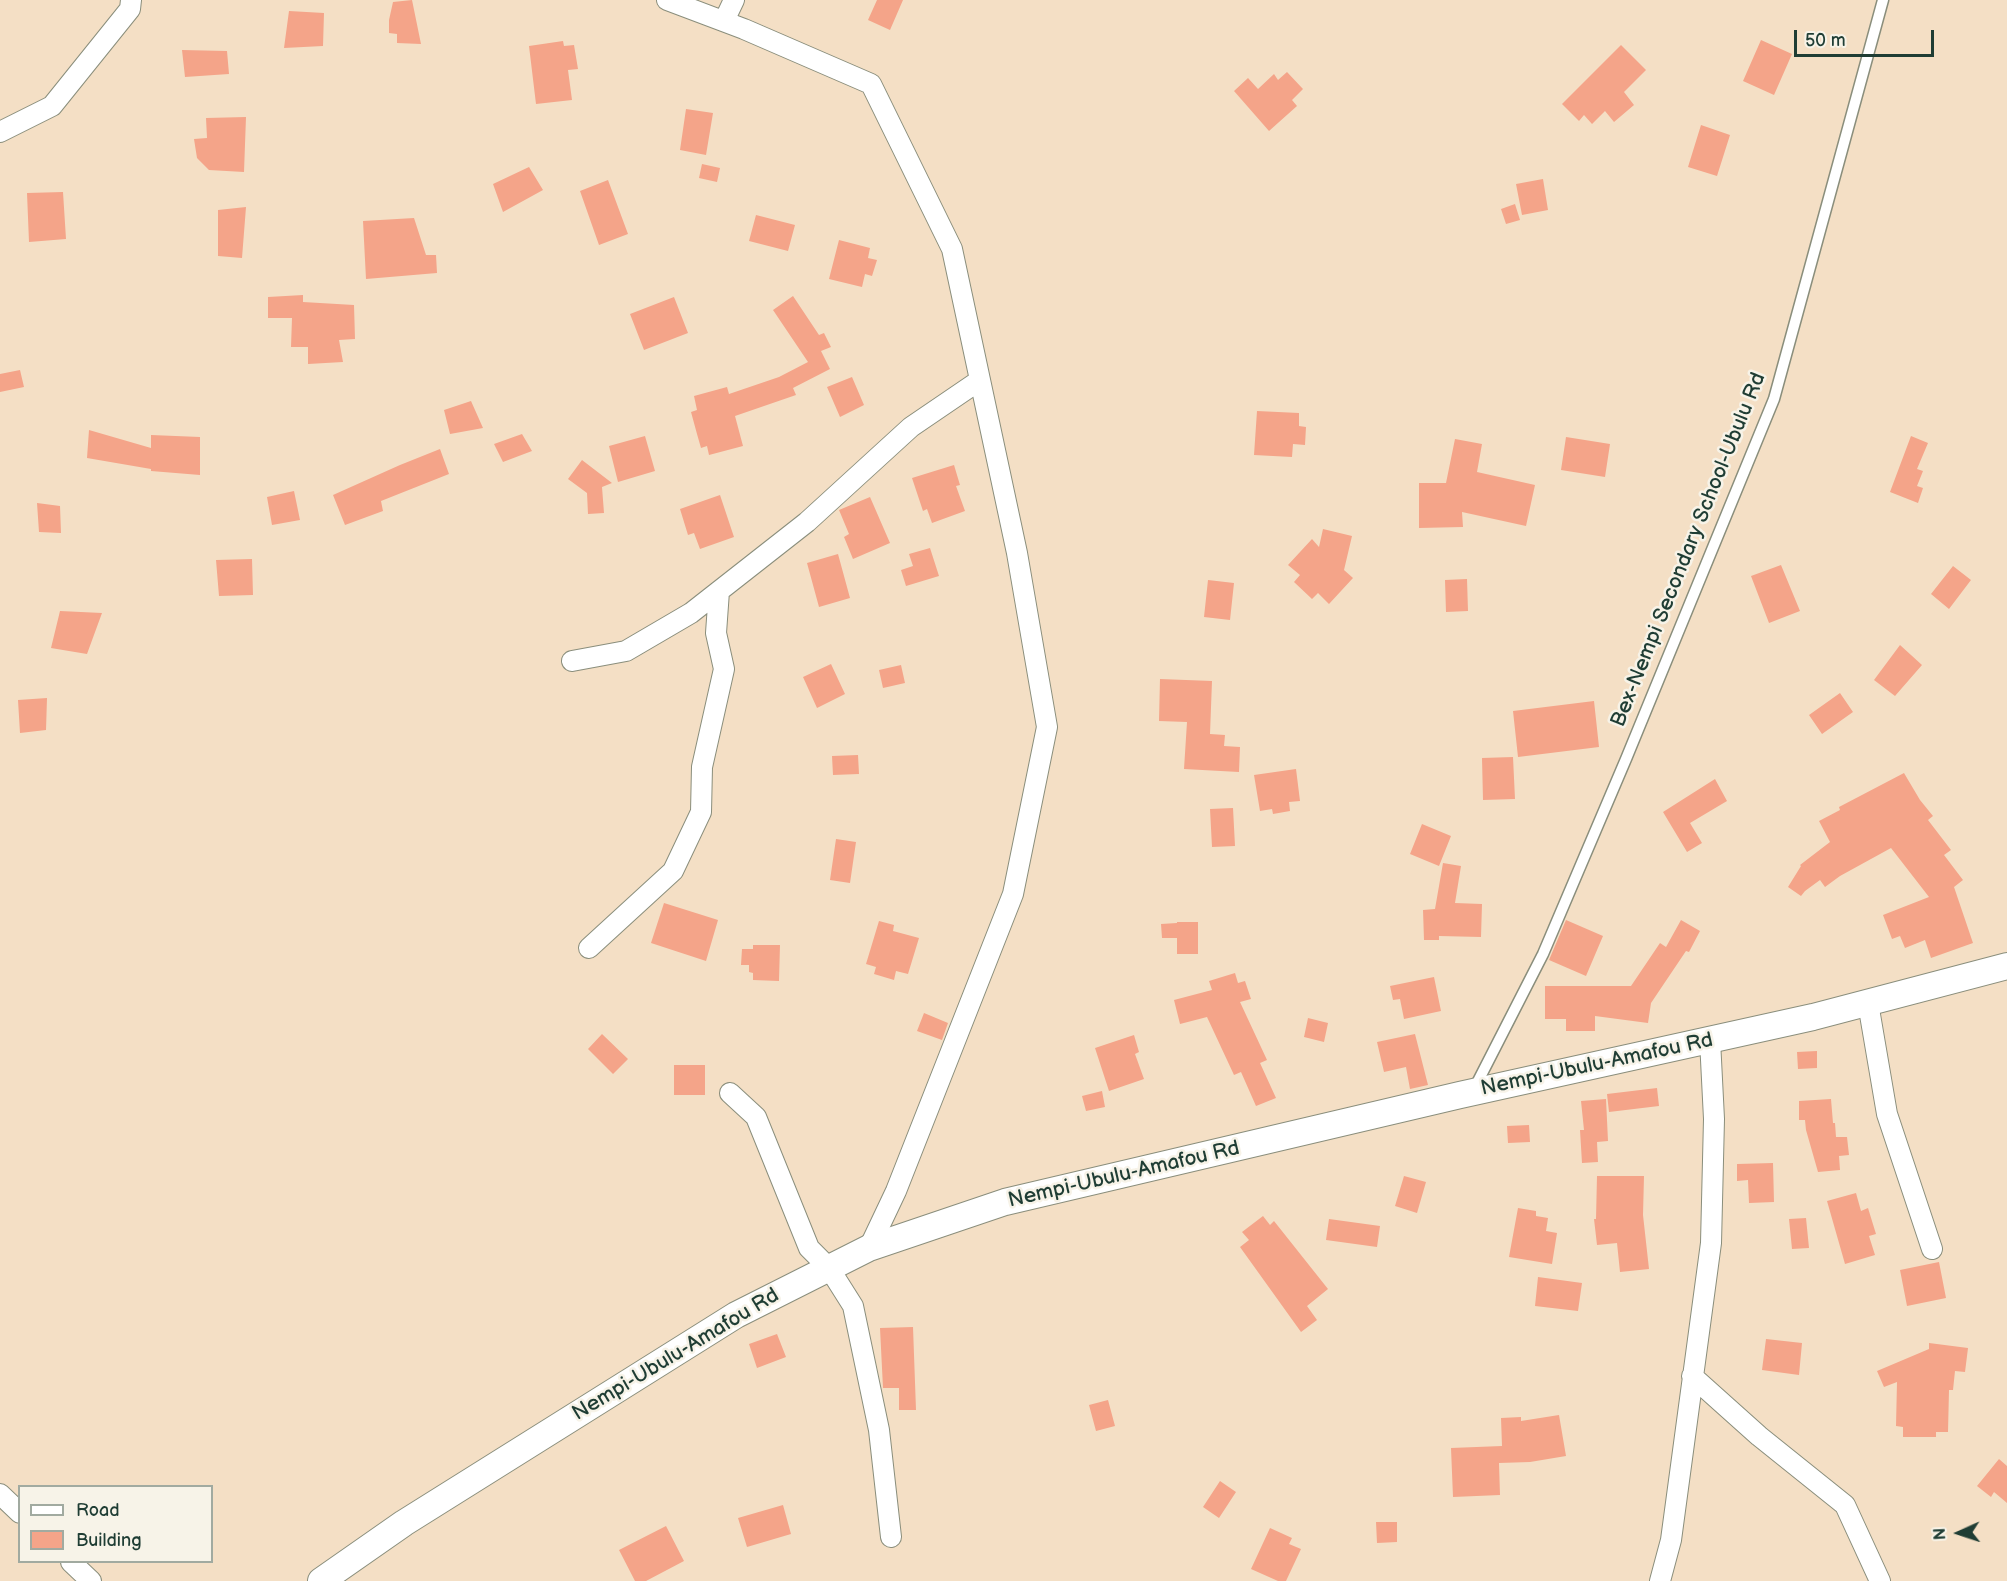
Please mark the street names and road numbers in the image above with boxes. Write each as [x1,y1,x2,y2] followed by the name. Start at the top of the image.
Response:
[1606,369,1772,731] street label: Bex-Nempi Secondary School-Ubulu Rd
[1479,1028,1715,1102] street label: Nempi-Ubulu-Amafou Rd
[1006,1136,1242,1214] street label: Nempi-Ubulu-Amafou Rd
[568,1283,784,1427] street label: Nempi-Ubulu-Amafou Rd

